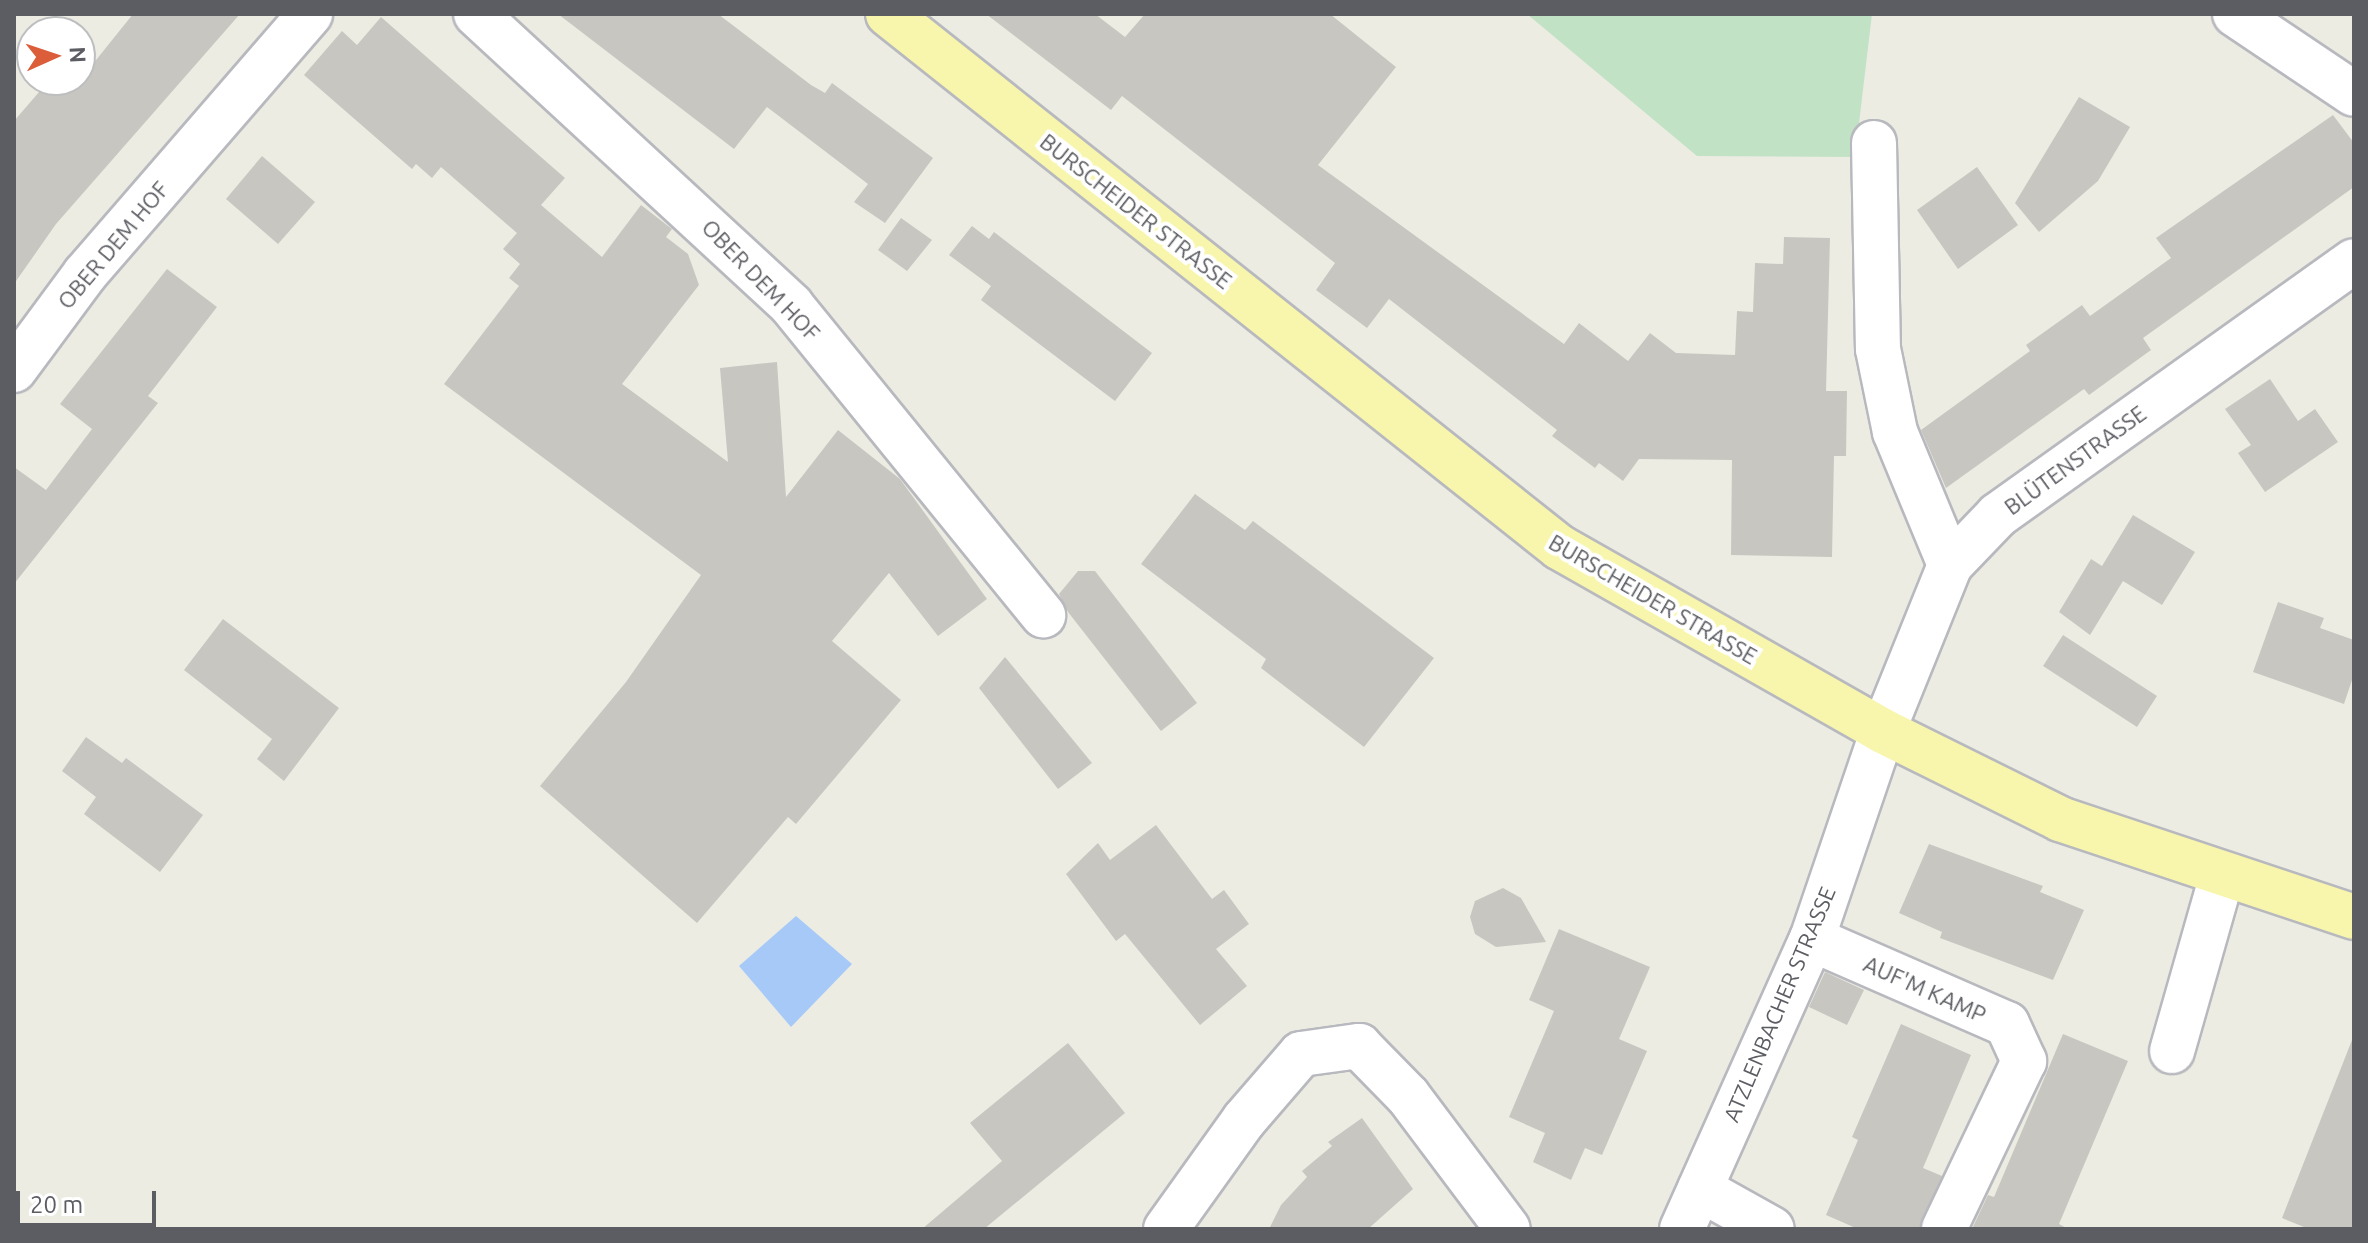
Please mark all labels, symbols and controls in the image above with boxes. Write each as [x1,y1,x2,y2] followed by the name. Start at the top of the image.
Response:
[16,16,96,96] north arrow
[66,46,91,64] text: N
[1035,128,1237,294] street label: BURSCHEIDER STRASSE
[52,176,174,314] street label: OBER DEM HOF
[697,214,825,346] street label: OBER DEM HOF
[1999,400,2151,520] street label: BLÜTENSTRASSE
[1544,529,1762,669] street label: BURSCHEIDER STRASSE
[1717,882,1841,1126] street label: ATZLENBACHER STRASSE
[1860,950,1990,1028] street label: AUF'M KAMP
[20,1175,160,1225] scale bar
[30,1191,83,1218] text: 20 m

